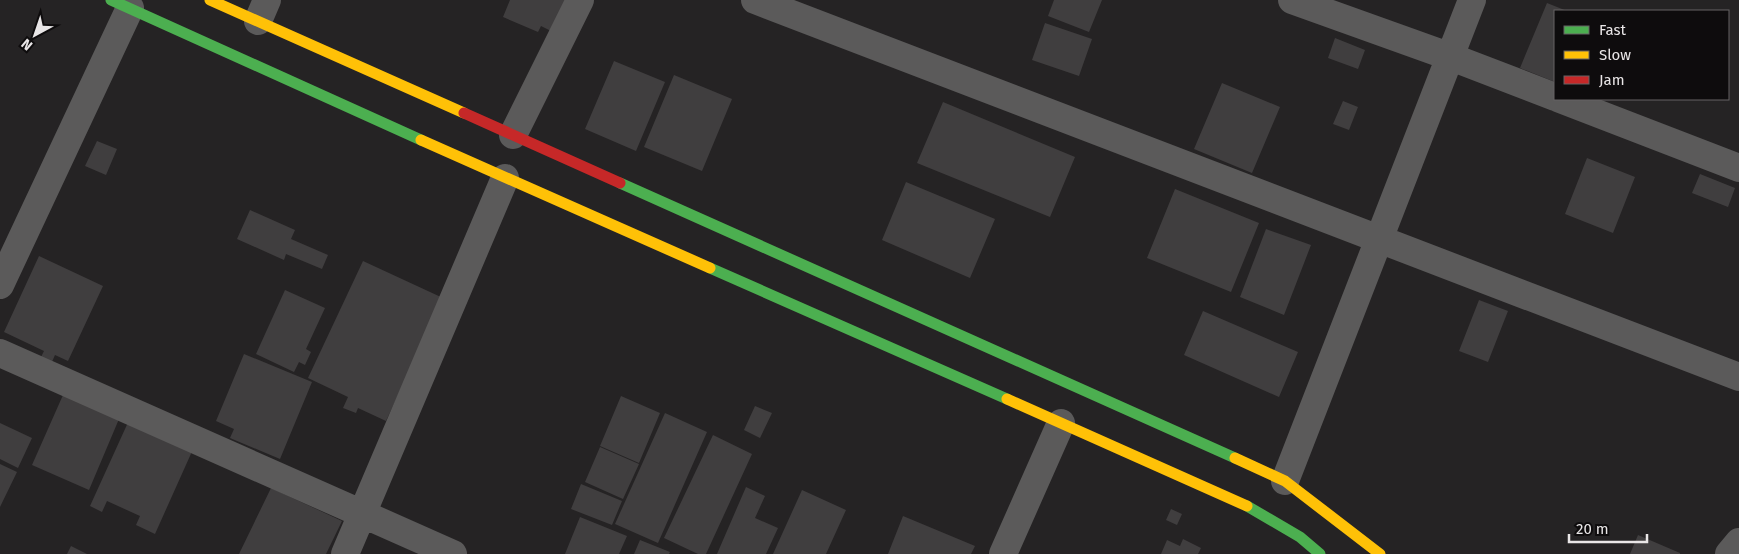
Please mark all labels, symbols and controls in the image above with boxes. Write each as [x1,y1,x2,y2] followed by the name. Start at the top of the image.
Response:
[10,10,60,60] north arrow
[1554,10,1729,100] legend
[1599,21,1626,39] text: Fast
[18,35,36,54] text: N
[1599,46,1631,64] text: Slow
[1599,71,1625,89] text: Jam
[1569,512,1646,544] scale bar
[1576,520,1609,538] text: 20 m

